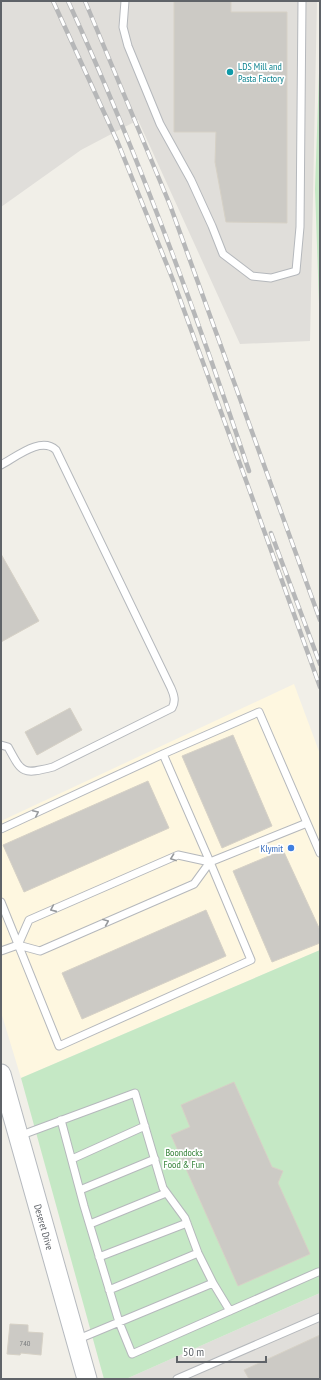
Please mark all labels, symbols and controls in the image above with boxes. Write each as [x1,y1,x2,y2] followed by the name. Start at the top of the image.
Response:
[238,60,284,85] place label: LDS Mill and Pasta Factory
[225,67,235,77] marker: LDS Mill and Pasta Factory
[32,810,40,818] one-way arrow
[261,842,283,855] place label: Klymit
[286,843,296,853] marker: Klymit
[169,853,176,861] one-way arrow
[50,904,58,912] one-way arrow
[102,919,109,927] one-way arrow
[164,1146,204,1171] park label: Boondocks Food & Fun
[31,1203,56,1251] street label: Deseret Drive
[20,1338,31,1348] house number: 740
[177,1338,266,1364] scale bar
[183,1344,204,1359] text: 50 m

